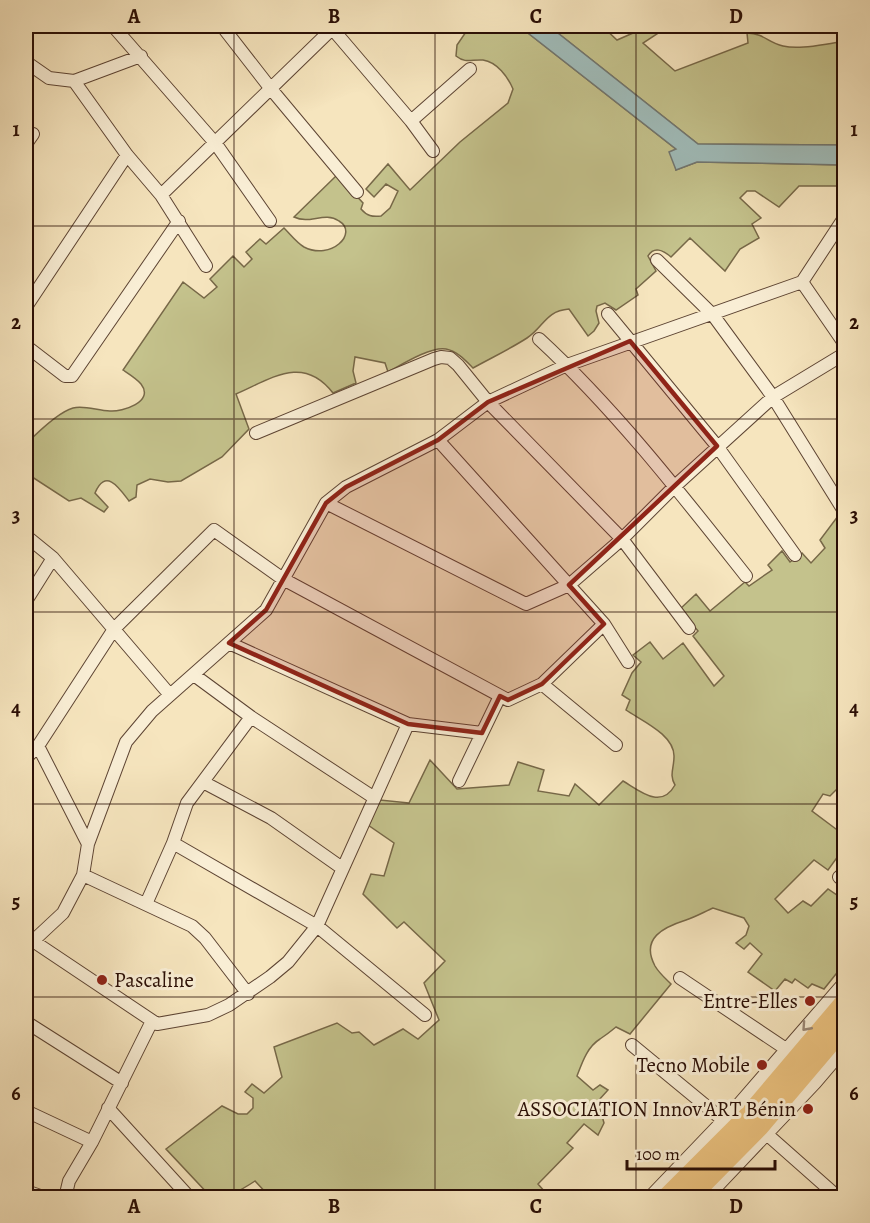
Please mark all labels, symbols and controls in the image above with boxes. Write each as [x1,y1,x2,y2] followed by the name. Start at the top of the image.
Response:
[127,3,141,30] text: A
[328,3,340,30] text: B
[530,3,542,30] text: C
[729,3,743,30] text: D
[12,116,20,143] text: 1
[850,116,858,143] text: 1
[11,309,21,336] text: 2
[849,309,859,336] text: 2
[12,502,20,529] text: 3
[850,502,858,529] text: 3
[11,695,21,722] text: 4
[849,695,859,722] text: 4
[12,888,20,915] text: 5
[850,888,858,915] text: 5
[114,966,194,994] place label: Pascaline
[95,973,109,987] marker: Pascaline
[703,987,798,1015] place label: Entre-Elles
[803,994,817,1008] marker: Entre-Elles
[802,1020,813,1031] one-way arrow
[636,1051,750,1079] place label: Tecno Mobile
[755,1058,769,1072] marker: Tecno Mobile
[11,1080,21,1107] text: 6
[849,1080,859,1107] text: 6
[517,1095,796,1123] place label: ASSOCIATION Innov'ART Bénin
[801,1102,815,1116] marker: ASSOCIATION Innov'ART Bénin
[627,1133,776,1171] scale bar
[636,1142,680,1166] text: 100 m
[127,1193,141,1220] text: A
[328,1193,340,1220] text: B
[530,1193,542,1220] text: C
[729,1193,743,1220] text: D

